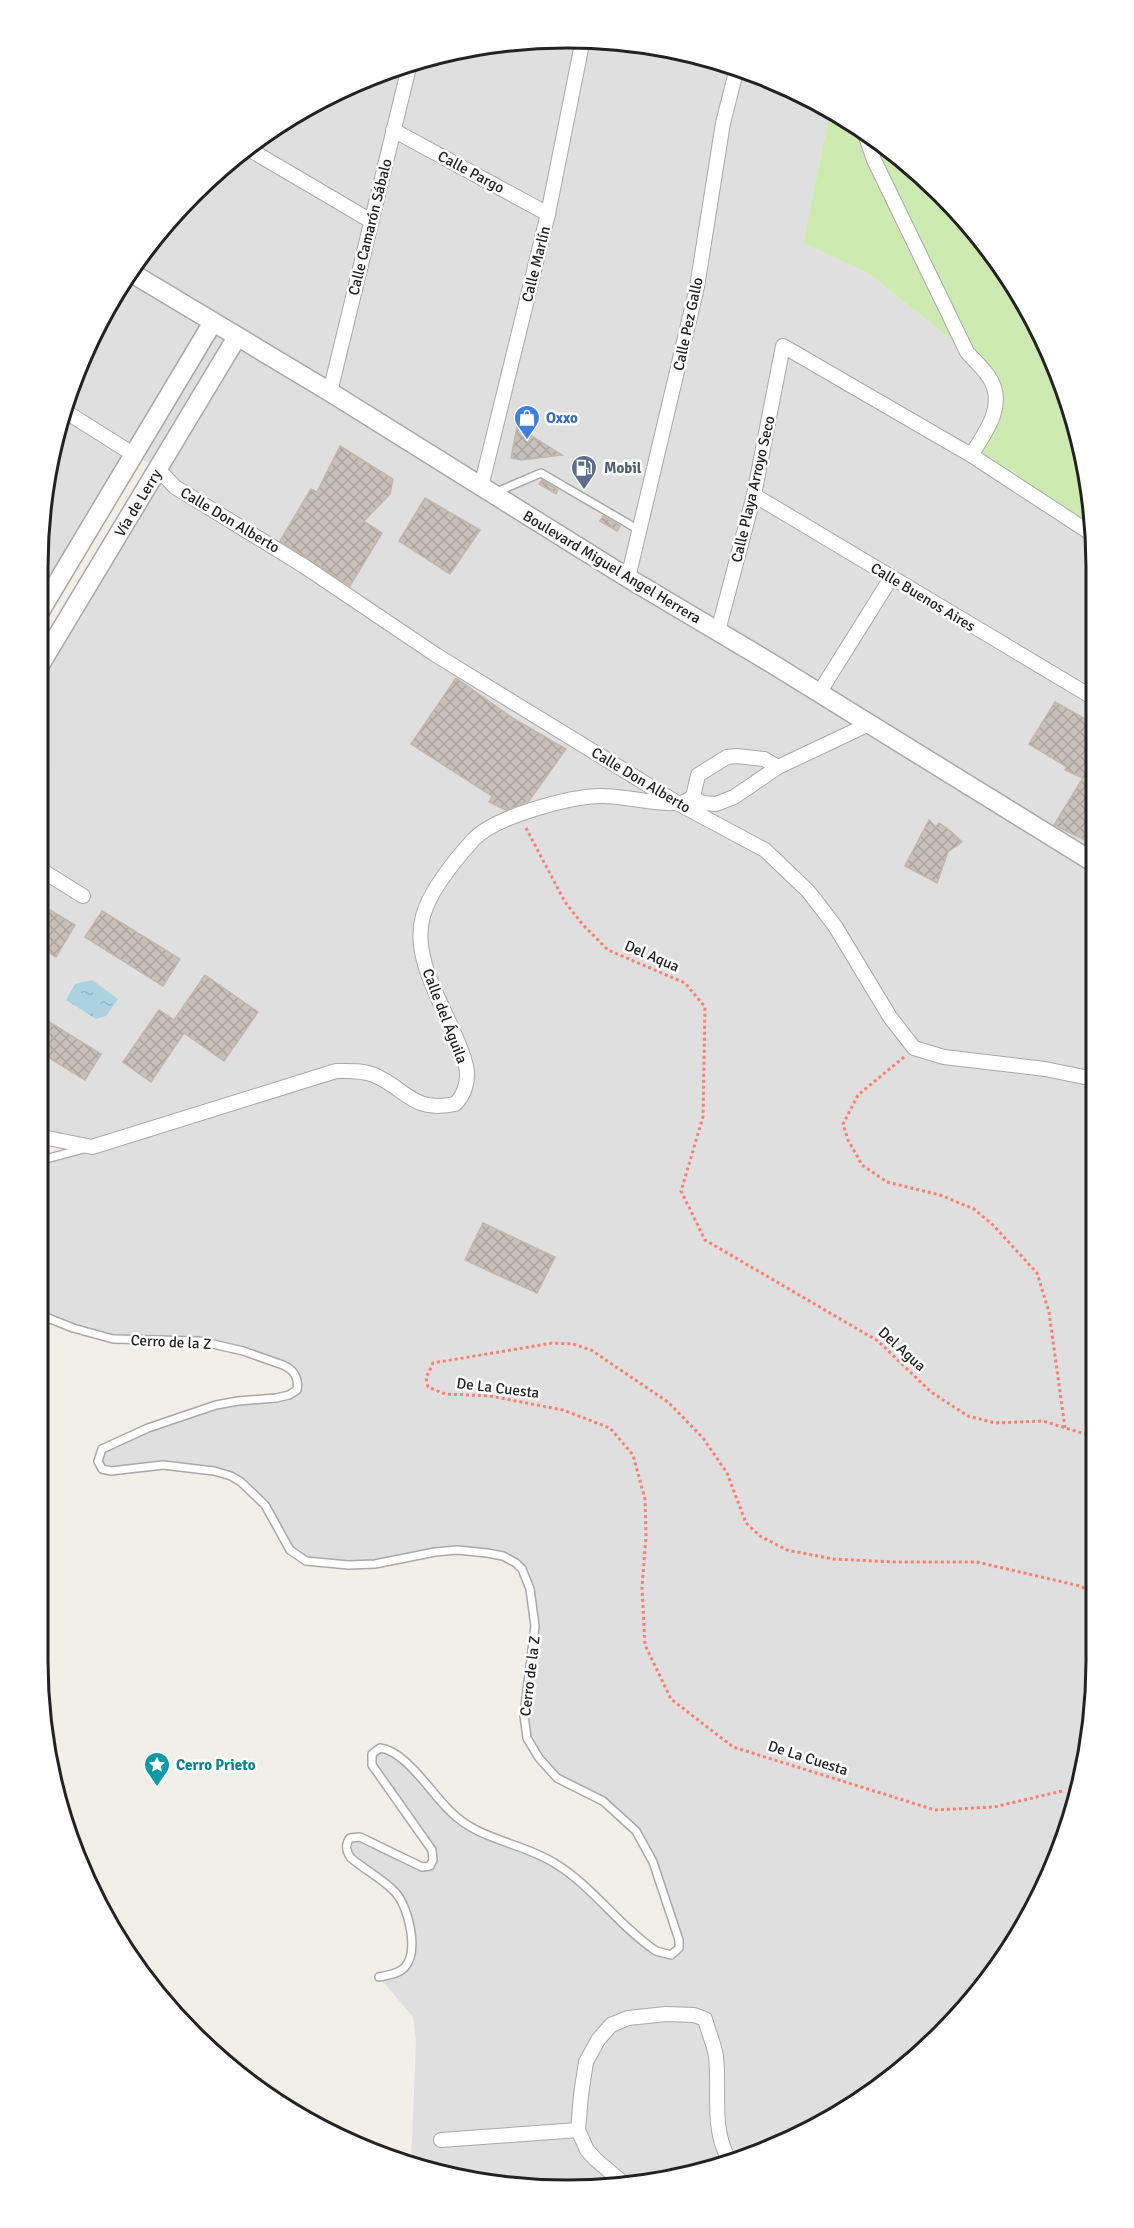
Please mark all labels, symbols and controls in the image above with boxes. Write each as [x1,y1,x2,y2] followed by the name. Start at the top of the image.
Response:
[435,147,508,197] street label: Calle Pargo
[344,157,396,297] street label: Calle Camarón Sábalo
[518,224,554,304] street label: Calle Marlín
[669,275,707,372] street label: Calle Pez Gallo
[512,403,542,441] shop icon: Oxxo
[546,409,578,427] place label: Oxxo
[727,414,779,564] street label: Calle Playa Arroyo Seco
[569,453,599,491] fuel station icon: Mobil
[604,459,642,477] place label: Mobil
[111,466,165,540] street label: Vía de Lerry
[177,483,283,557] street label: Calle Don Alberto
[520,507,704,627] street label: Boulevard Miguel Angel Herrera
[867,559,979,636] street label: Calle Buenos Aires
[588,743,694,817] street label: Calle Don Alberto
[622,936,682,976] street label: Del Aqua
[419,966,472,1066] street label: Calle del Águila
[875,1323,929,1375] street label: Del Agua
[130,1331,212,1353] street label: Cerro de la Z
[456,1374,540,1402] street label: De La Cuesta
[516,1635,544,1717] street label: Cerro de la Z
[766,1737,850,1779] street label: De La Cuesta
[142,1750,172,1788] place icon: Cerro Prieto
[176,1756,256,1774] place label: Cerro Prieto

